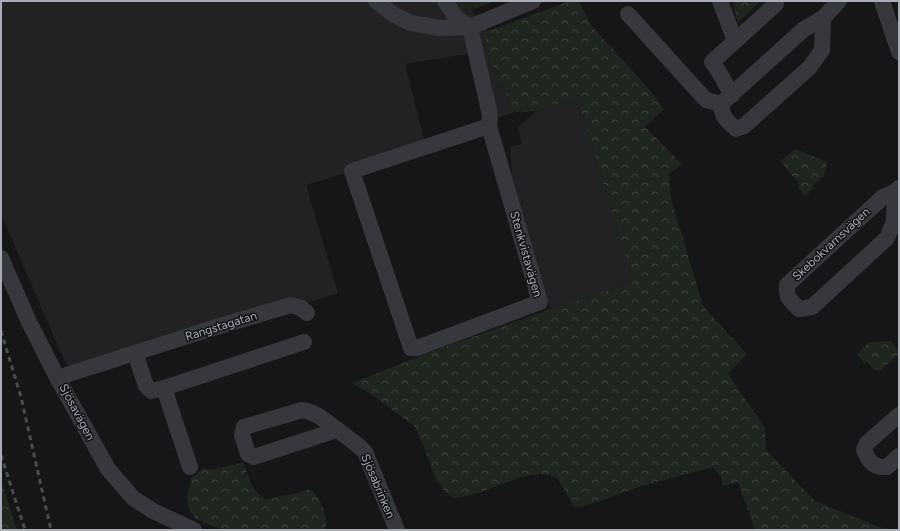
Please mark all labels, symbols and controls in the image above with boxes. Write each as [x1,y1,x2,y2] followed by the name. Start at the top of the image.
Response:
[789,204,873,283] street label: Skebokvarnsvägen
[507,209,545,299] street label: Stenkvistavägen
[184,308,259,344] street label: Rangstagatan
[56,381,98,443] street label: Sjösavägen
[358,452,398,521] street label: Sjösabrinken

